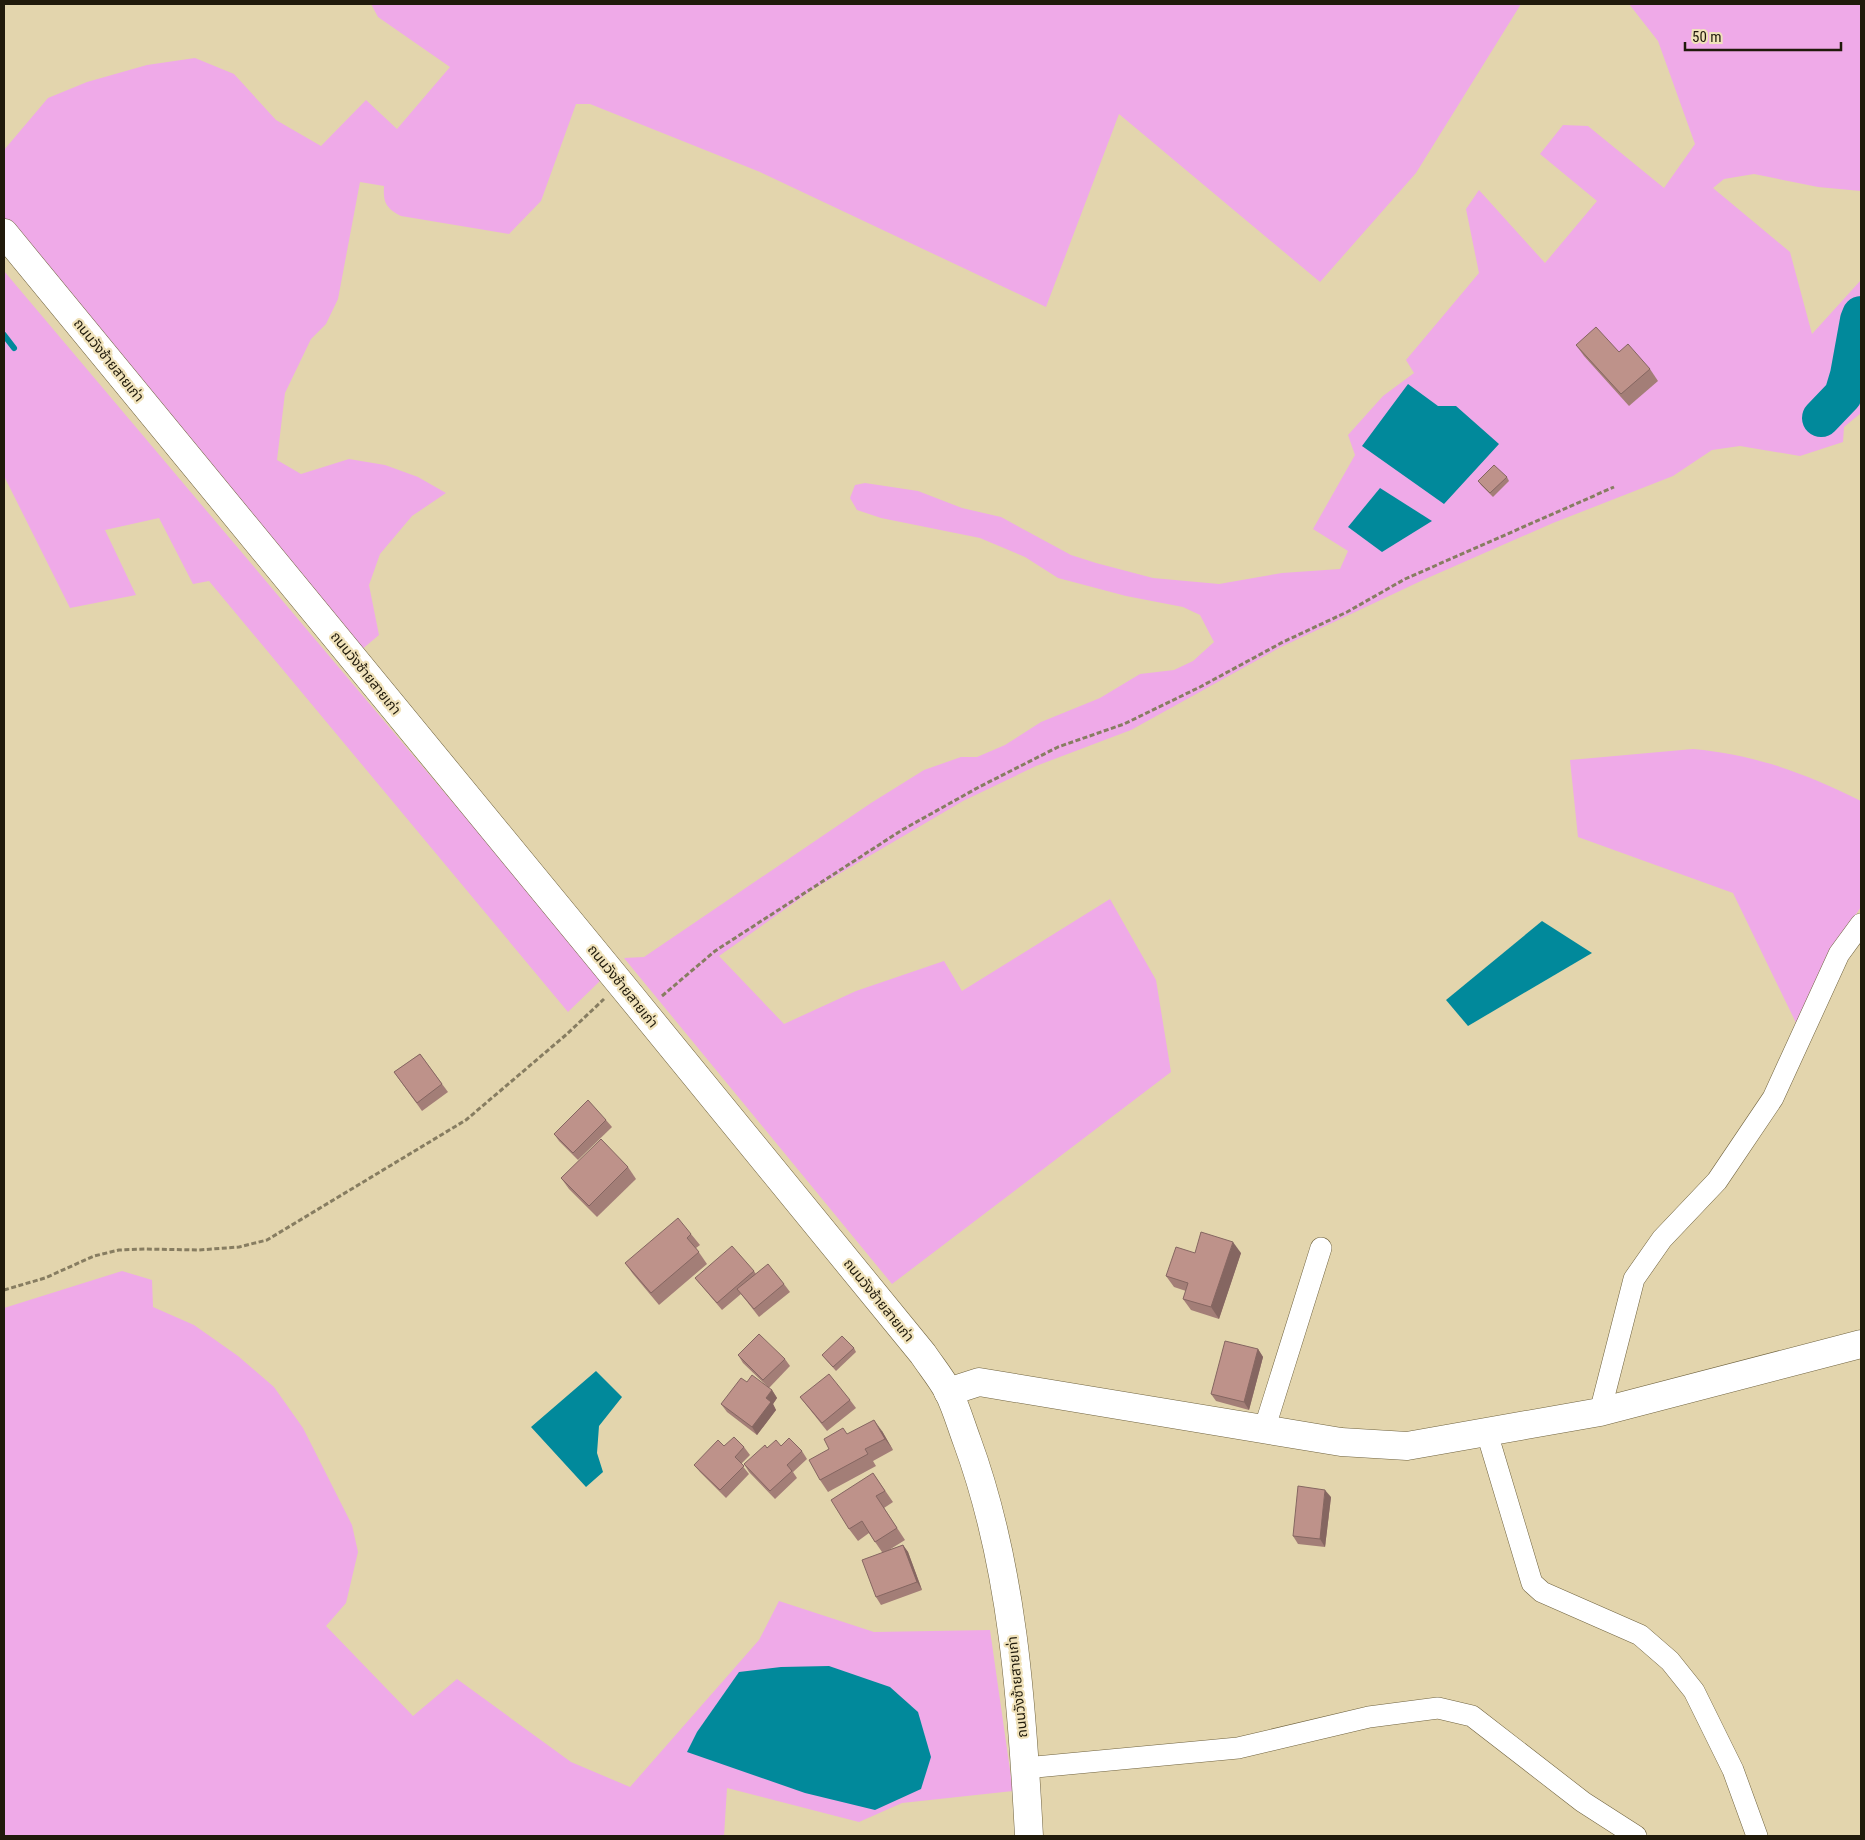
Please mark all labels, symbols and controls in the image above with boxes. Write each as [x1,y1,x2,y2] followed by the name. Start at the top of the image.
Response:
[1685,20,1841,52] scale bar
[1692,28,1722,46] text: 50 m
[71,315,147,405] street label: ถนนวังซ้ายสายเก่า
[328,628,404,718] street label: ถนนวังซ้ายสายเก่า
[585,941,661,1031] street label: ถนนวังซ้ายสายเก่า
[841,1255,917,1345] street label: ถนนวังซ้ายสายเก่า
[1004,1635,1030,1739] street label: ถนนวังซ้ายสายเก่า

